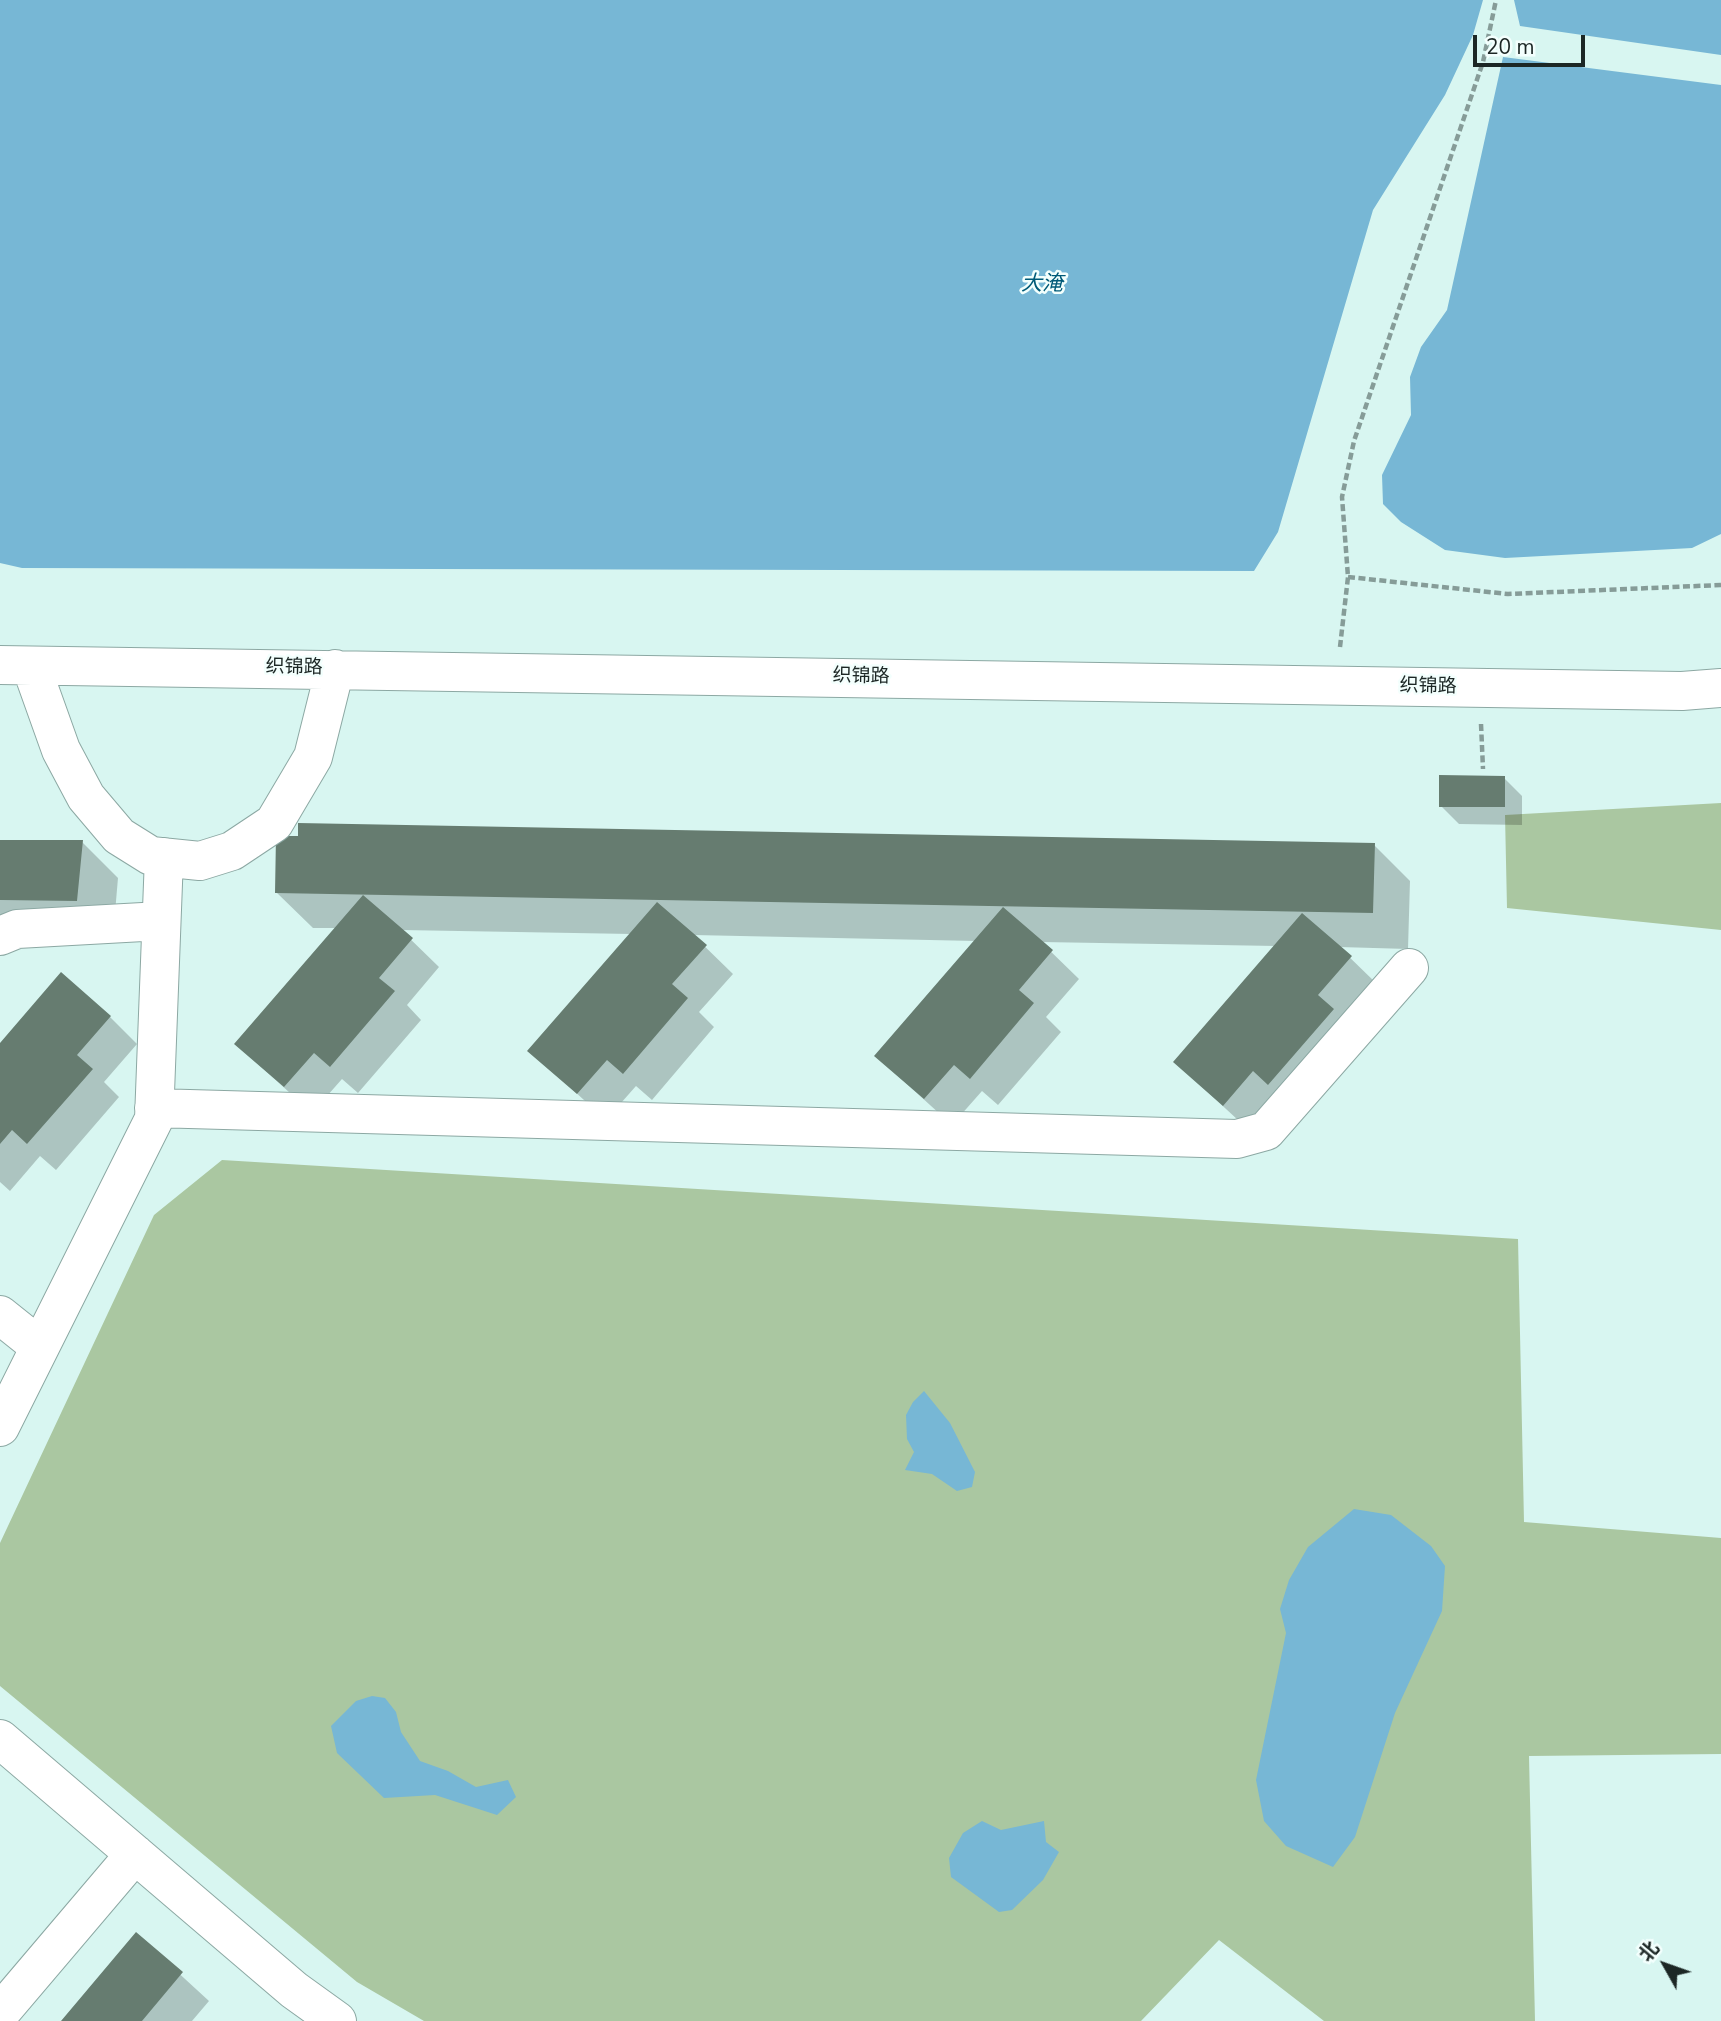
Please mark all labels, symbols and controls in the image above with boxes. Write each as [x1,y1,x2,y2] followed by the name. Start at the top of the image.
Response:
[1476,21,1588,65] scale bar
[1486,33,1535,61] text: 20 m
[1021,272,1063,298] water label: 大淹
[265,656,323,680] street label: 织锦路
[832,665,890,689] street label: 织锦路
[1399,675,1457,699] street label: 织锦路
[1630,1930,1700,2000] north arrow
[1633,1936,1665,1967] text: 北

